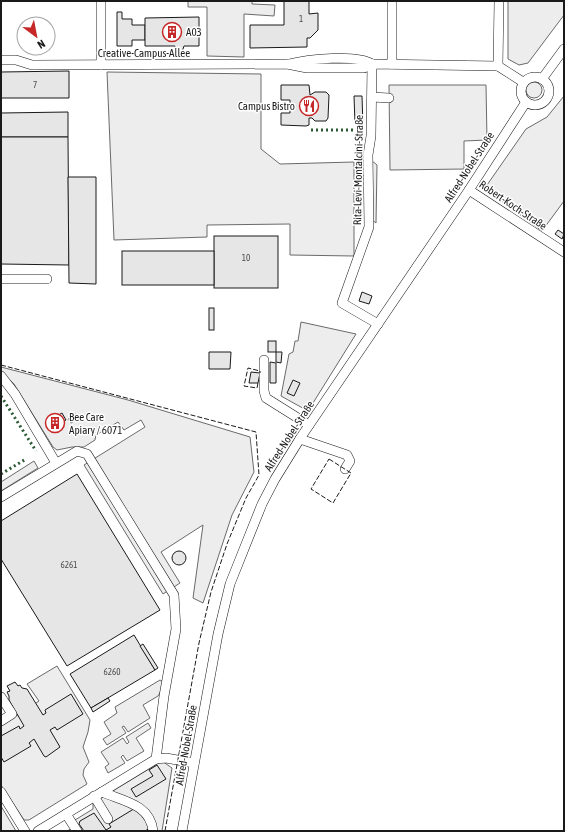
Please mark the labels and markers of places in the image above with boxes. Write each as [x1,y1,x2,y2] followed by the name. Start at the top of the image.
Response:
[161,21,183,43] building icon: A03
[186,26,202,38] place label: A03
[298,95,320,117] restaurant icon: Campus Bistro
[238,100,295,112] place label: Campus Bistro
[69,411,122,436] place label: Bee Care Apiary / 6071
[44,412,66,434] building icon: Bee Care Apiary / 6071

